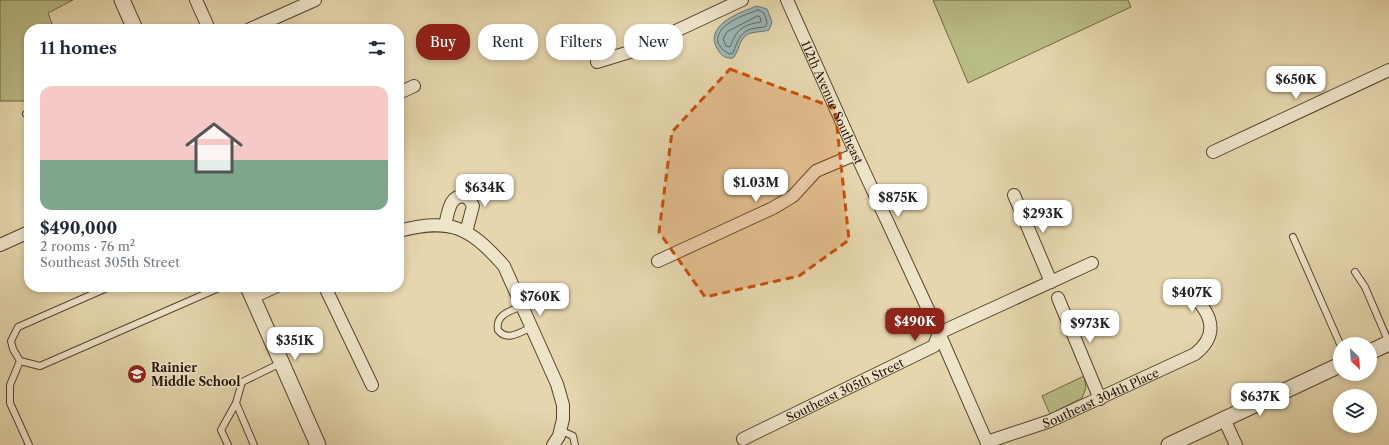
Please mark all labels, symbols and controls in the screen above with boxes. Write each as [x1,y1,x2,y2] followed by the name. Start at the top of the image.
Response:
[416,24,470,60] chip: Buy
[478,24,538,60] chip: Rent
[546,24,616,60] chip: Filters
[624,24,683,60] chip: New
[366,37,388,59] icon: filters
[40,38,117,58] text: 11 homes
[799,38,867,167] street label: 112th Avenue Southeast
[1268,66,1324,100] pin: $650K
[1276,71,1316,87] text: $650K
[178,112,250,184] icon: home
[723,169,789,203] pin: $1.03M
[457,174,513,208] pin: $634K
[733,174,779,190] text: $1.03M
[465,179,505,195] text: $634K
[870,184,926,218] pin: $875K
[878,189,918,205] text: $875K
[1015,200,1071,234] pin: $293K
[1023,205,1063,221] text: $293K
[40,218,117,238] text: $490,000
[40,238,135,254] text: 2 rooms · 76 m²
[40,254,180,270] text: Southeast 305th Street
[1164,279,1220,313] pin: $407K
[512,283,568,317] pin: $760K
[1172,284,1212,300] text: $407K
[520,288,560,304] text: $760K
[887,308,943,342] pin: $490K
[1062,310,1118,344] pin: $973K
[894,313,936,329] text: $490K
[1070,315,1110,331] text: $973K
[267,327,323,361] pin: $351K
[276,332,314,348] text: $351K
[1333,337,1377,381] north arrow
[1333,337,1377,433] map controls
[783,354,907,425] street label: Southeast 305th Street
[151,360,240,389] place label: Rainier Middle School
[126,363,148,385] school or university icon: Rainier Middle School
[1040,364,1161,431] street label: Southeast 304th Place
[1232,383,1288,417] pin: $637K
[1240,388,1280,404] text: $637K
[1333,389,1377,433] button: layers

